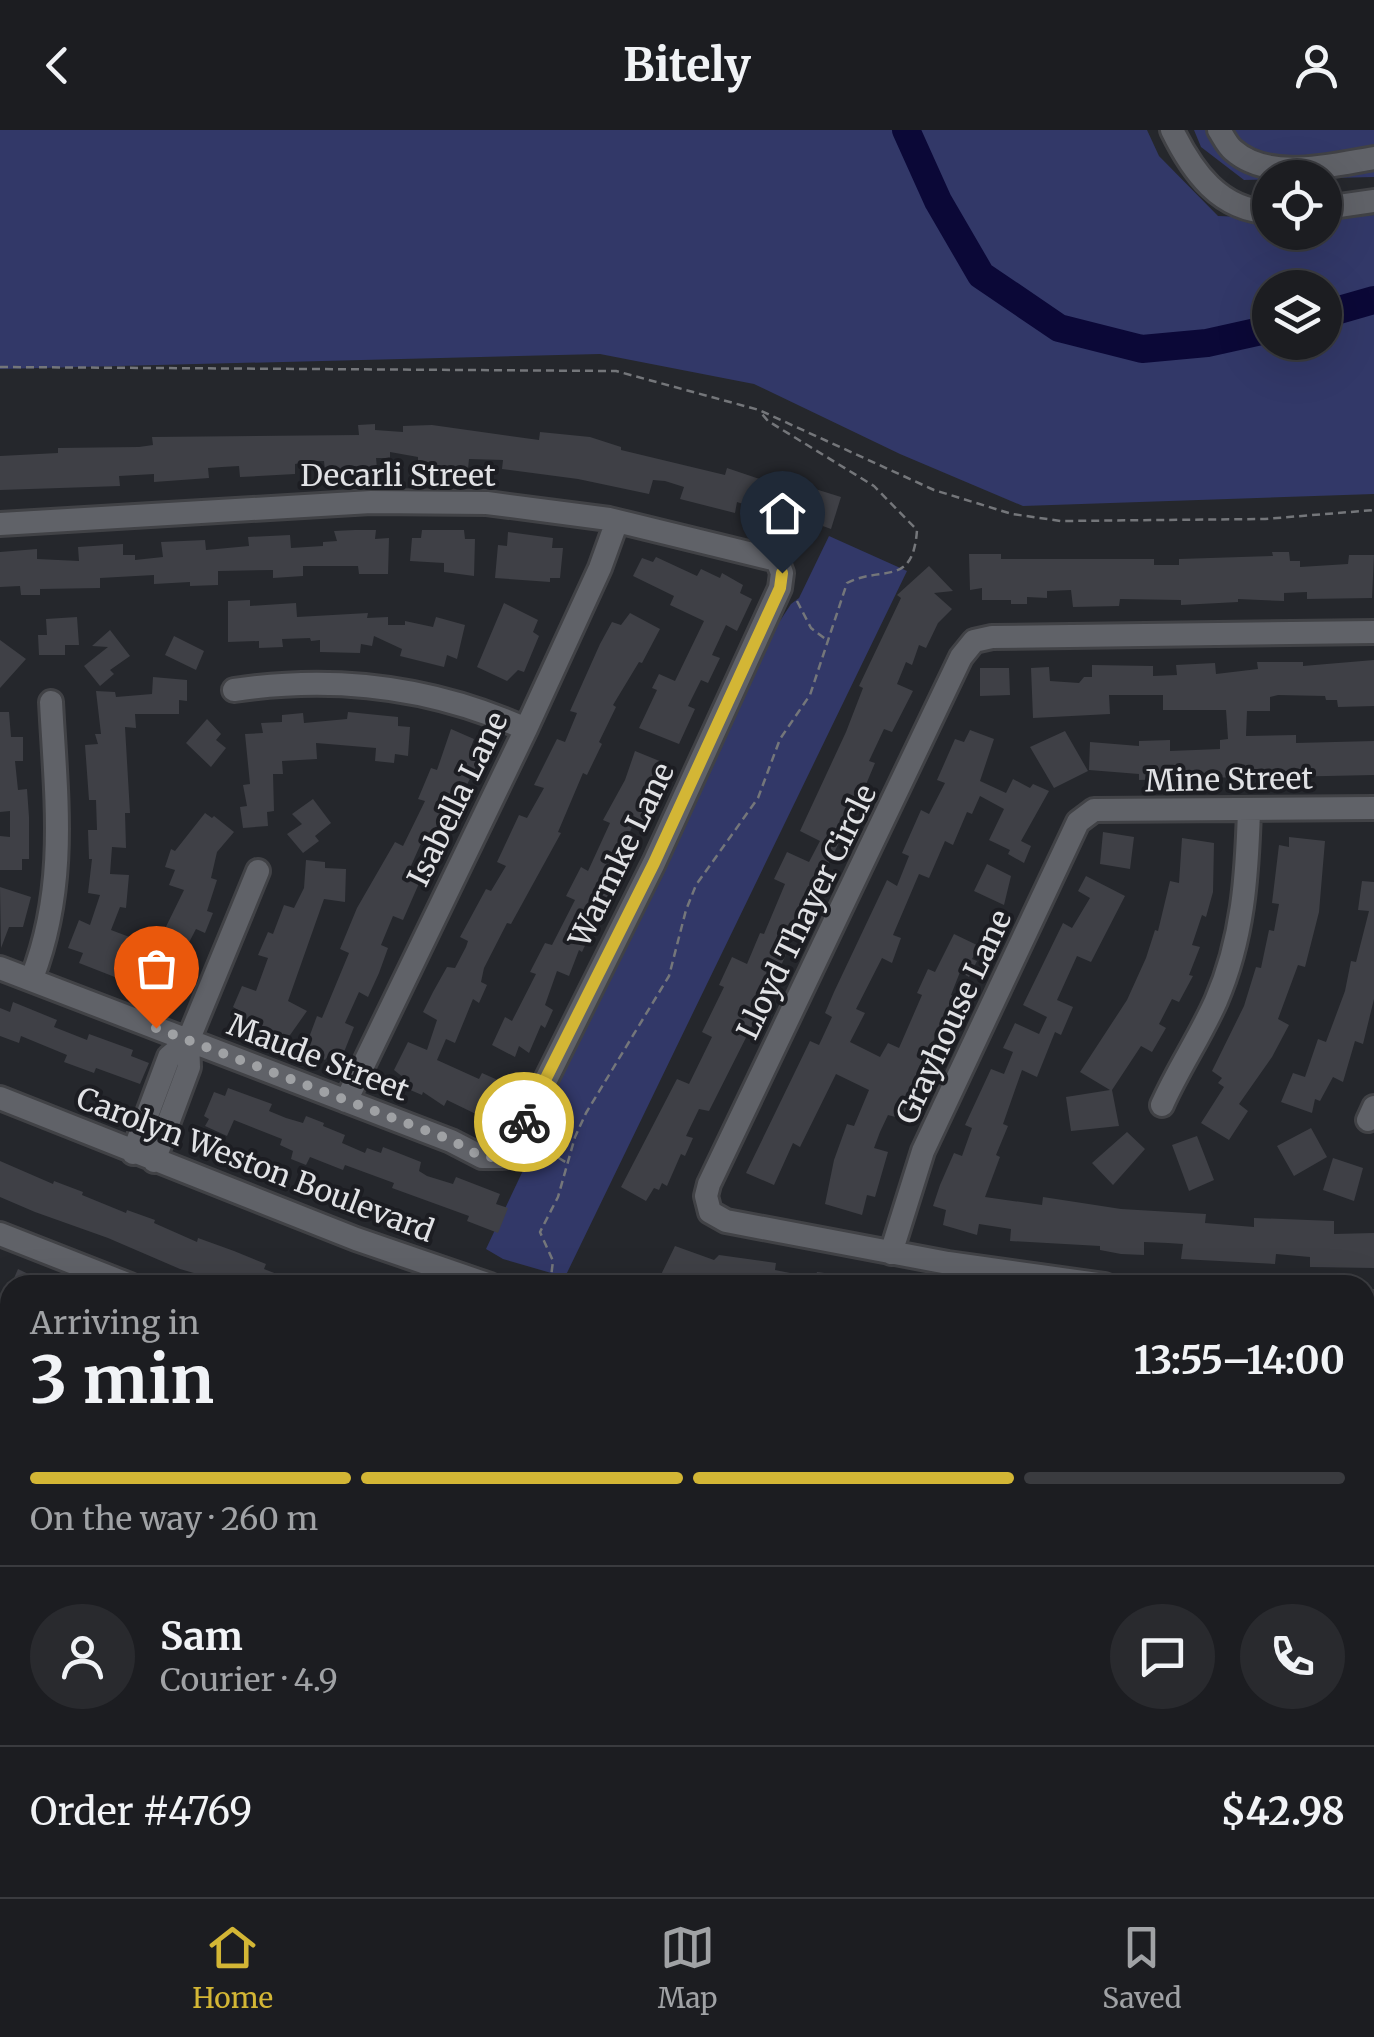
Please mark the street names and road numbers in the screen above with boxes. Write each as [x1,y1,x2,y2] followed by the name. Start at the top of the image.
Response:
[300,456,496,494] street label: Decarli Street
[399,705,516,892] street label: Isabella Lane
[560,756,682,954] street label: Warmke Lane
[1145,759,1314,799] street label: Mine Street
[728,778,884,1045] street label: Lloyd Thayer Circle
[887,904,1019,1130] street label: Grayhouse Lane
[222,1005,415,1109] street label: Maude Street
[71,1078,439,1250] street label: Carolyn Weston Boulevard

